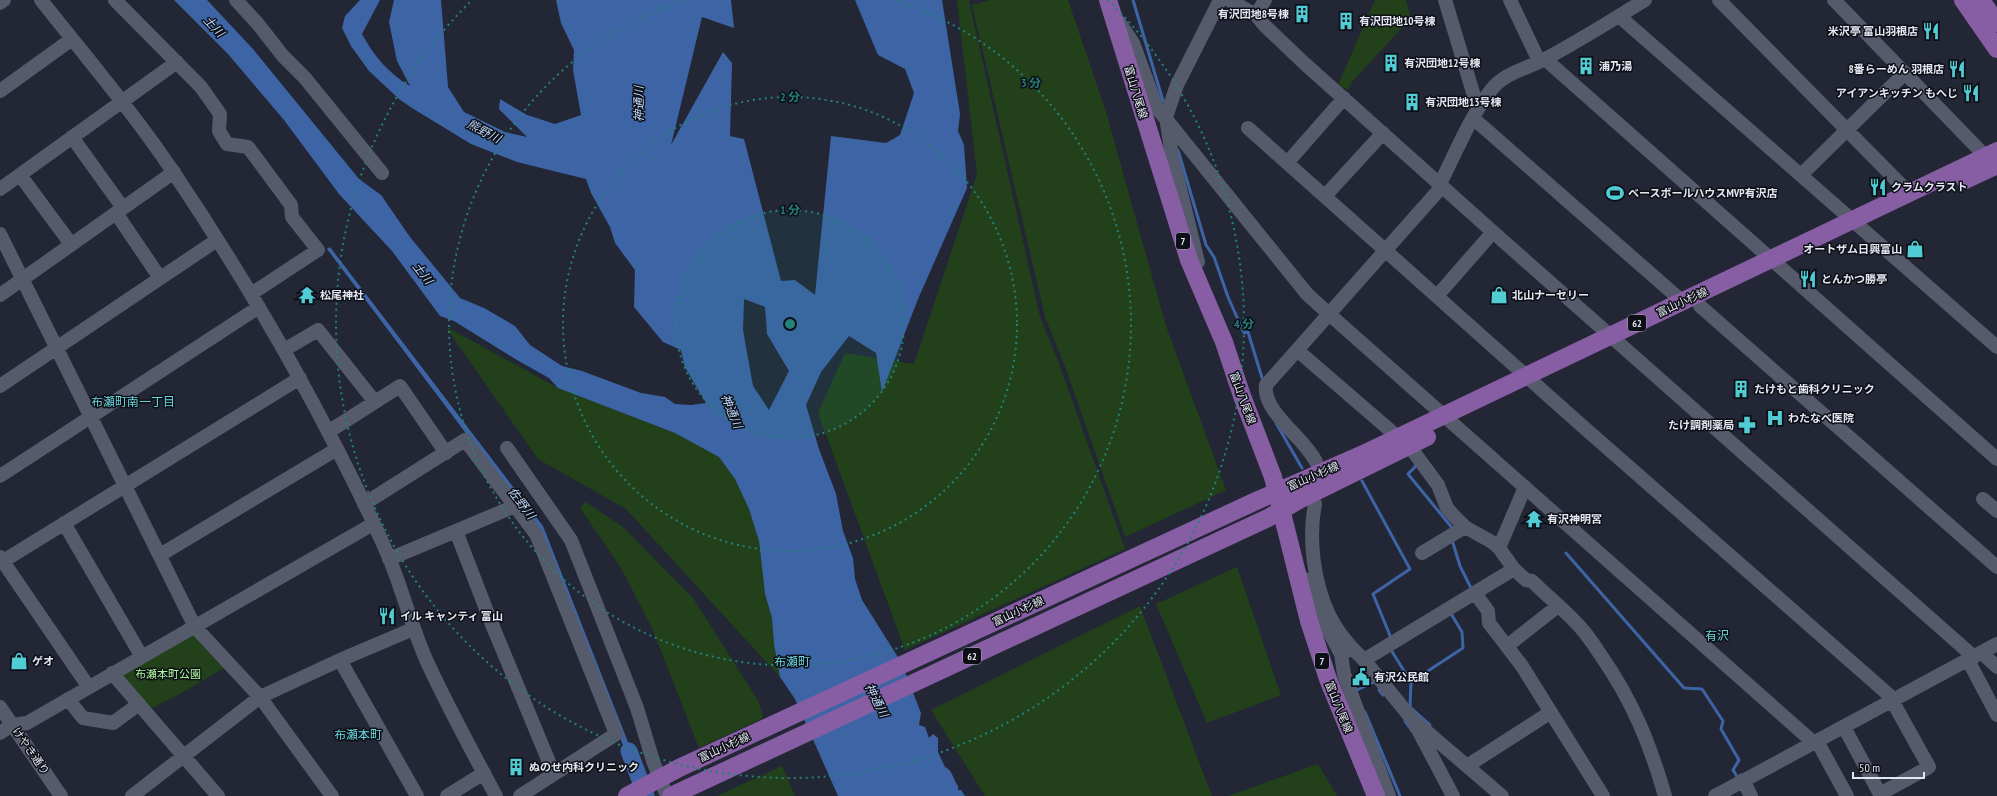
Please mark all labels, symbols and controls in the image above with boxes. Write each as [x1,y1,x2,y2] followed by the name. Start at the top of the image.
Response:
[1292,4,1312,24] building icon: 有沢団地8号棟
[1218,7,1289,21] place label: 有沢団地8号棟
[1336,11,1356,31] building icon: 有沢団地10号棟
[200,12,229,41] water label: 土川
[1359,14,1436,28] place label: 有沢団地10号棟
[1921,21,1941,41] restaurant icon: 米沢亭 富山羽根店
[1828,24,1918,38] place label: 米沢亭 富山羽根店
[1381,53,1401,73] building icon: 有沢団地12号棟
[1404,56,1481,70] place label: 有沢団地12号棟
[1576,56,1596,76] building icon: 浦乃湯
[1599,59,1632,73] place label: 浦乃湯
[1947,59,1967,79] restaurant icon: 8番らーめん 羽根店
[1848,62,1944,76] place label: 8番らーめん 羽根店
[1121,64,1151,120] street label: 富山八尾線
[1021,75,1041,90] text: 3 分
[1961,83,1981,103] restaurant icon: アイアンキッチン もへじ
[631,84,646,122] water label: 神通川
[1836,86,1958,100] place label: アイアンキッチン もへじ
[780,89,800,104] text: 2 分
[1402,92,1422,112] building icon: 有沢団地13号棟
[1425,95,1502,109] place label: 有沢団地13号棟
[465,116,505,147] water label: 熊野川
[1868,177,1888,197] restaurant icon: クラムクラスト
[1891,180,1967,194] place label: クラムクラスト
[1605,183,1625,203] sports icon: ベースボールハウスMVP有沢店
[1628,186,1778,200] place label: ベースボールハウスMVP有沢店
[780,202,800,217] text: 1 分
[1176,233,1190,249] road number: 7
[1905,239,1925,259] shop icon: オートザム日興富山
[1803,242,1902,256] place label: オートザム日興富山
[410,259,438,289] water label: 土川
[1798,269,1818,289] restaurant icon: とんかつ勝亭
[1821,272,1887,286] place label: とんかつ勝亭
[1654,284,1710,320] street label: 富山小杉線
[297,285,317,305] temple icon: 松尾神社
[1489,285,1509,305] shop icon: 北山ナーセリー
[320,288,364,302] place label: 松尾神社
[1512,288,1589,302] place label: 北山ナーセリー
[1628,315,1646,331] road number: 62
[1234,316,1254,331] text: 4 分
[783,317,797,331] centre of rings
[1227,370,1259,426] street label: 富山八尾線
[1731,379,1751,399] building icon: たけもと歯科クリニック
[1754,382,1875,396] place label: たけもと歯科クリニック
[718,391,746,432] water label: 神通川
[91,394,175,409] district label: 布瀬町南一丁目
[1765,408,1785,428] hospital icon: わたなべ医院
[1788,411,1854,425] place label: わたなべ医院
[1737,415,1757,435] pharmacy icon: たけ調剤薬局
[1668,418,1734,432] place label: たけ調剤薬局
[1285,458,1341,494] street label: 富山小杉線
[505,484,540,523] water label: 佐野川
[1524,509,1544,529] temple icon: 有沢神明宮
[1547,512,1602,526] place label: 有沢神明宮
[990,593,1046,629] street label: 富山小杉線
[377,606,397,626] restaurant icon: イル キャンティ 富山
[400,609,503,623] place label: イル キャンティ 富山
[1705,628,1729,643] district label: 有沢
[963,648,981,664] road number: 62
[9,651,29,671] shop icon: ゲオ
[1315,653,1329,669] road number: 7
[32,654,54,668] place label: ゲオ
[774,654,810,669] district label: 布瀬町
[135,667,201,681] park label: 布瀬本町公園
[1351,667,1371,687] public building icon: 有沢公民館
[1374,670,1429,684] place label: 有沢公民館
[1322,679,1356,735] street label: 富山八尾線
[862,681,893,721] water label: 神通川
[9,724,53,778] street label: けやき通り
[334,727,382,742] district label: 布瀬本町
[696,729,752,765] street label: 富山小杉線
[1853,754,1924,780] scale bar
[506,757,526,777] building icon: ぬのせ内科クリニック
[529,760,639,774] place label: ぬのせ内科クリニック
[1859,760,1880,775] text: 50 m

